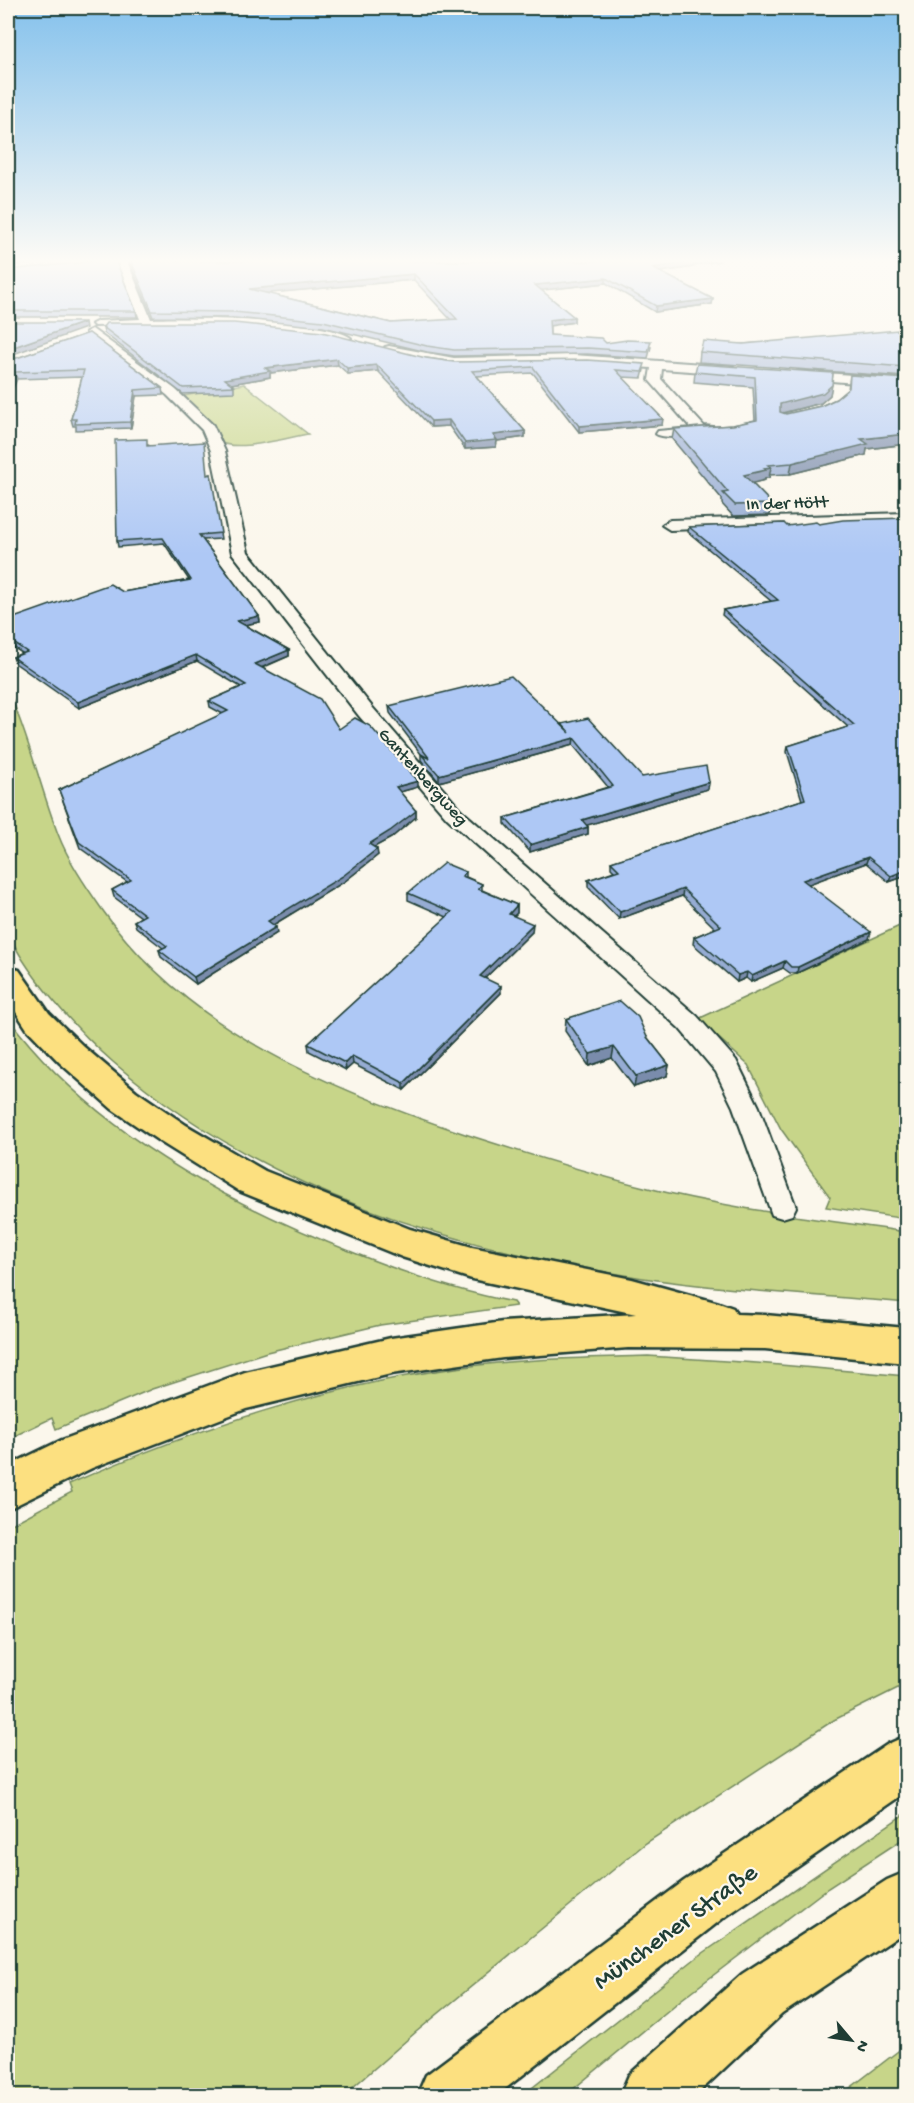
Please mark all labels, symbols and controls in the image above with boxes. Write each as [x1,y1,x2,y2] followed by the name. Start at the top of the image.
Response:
[746,493,830,516] street label: In der Hött
[373,725,471,831] street label: Gantenbergweg
[588,1858,765,1999] street label: Münchener Straße
[821,2010,881,2070] north arrow
[850,2036,872,2055] text: N

